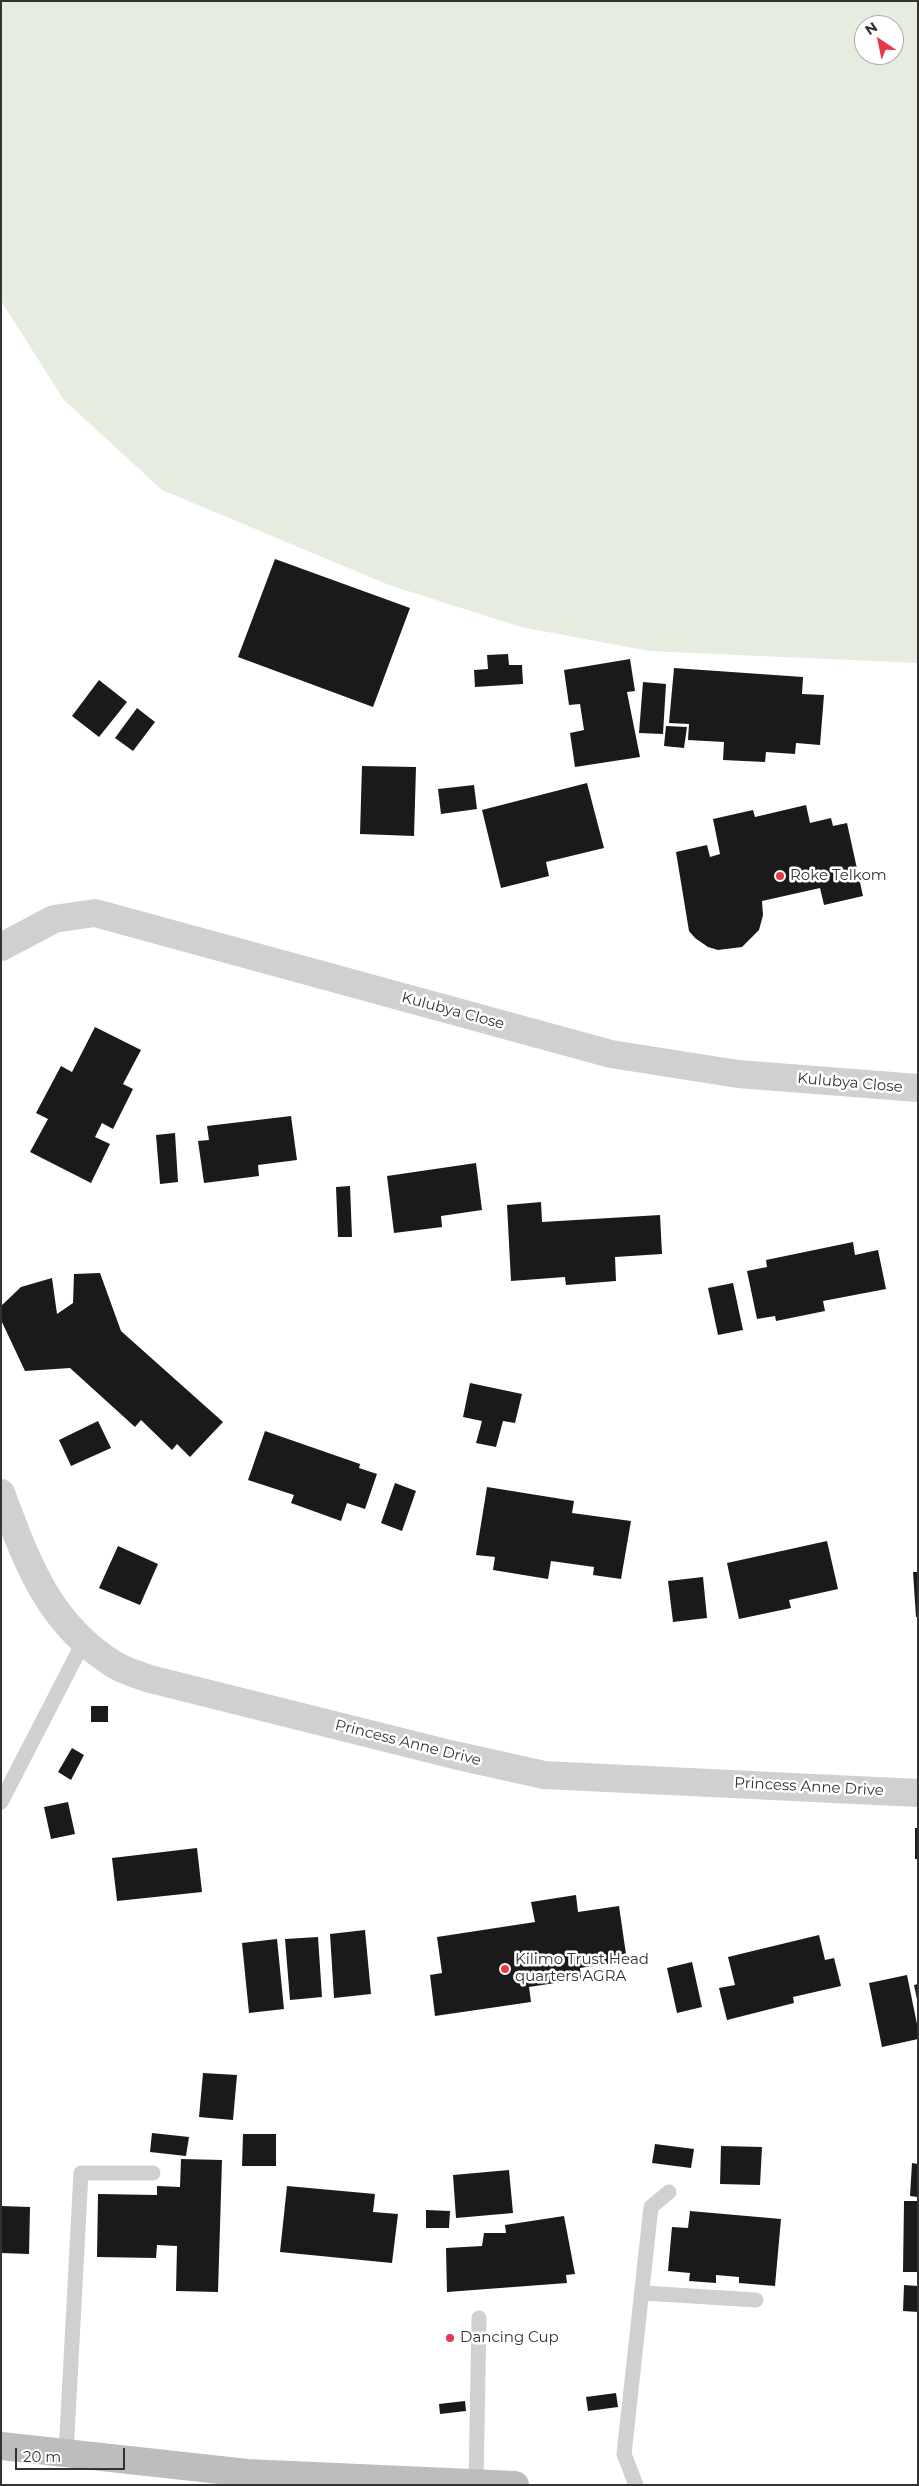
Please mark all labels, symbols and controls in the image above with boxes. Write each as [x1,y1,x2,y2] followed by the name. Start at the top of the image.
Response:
[854,15,904,65] north arrow
[861,18,881,39] text: N
[790,867,887,885] place label: Roke Telkom
[774,870,786,882] marker: Roke Telkom
[400,989,506,1033] street label: Kulubya Close
[797,1069,903,1097] street label: Kulubya Close
[333,1716,483,1770] street label: Princess Anne Drive
[734,1774,884,1800] street label: Princess Anne Drive
[515,1951,649,1986] place label: Kilimo Trust Head quarters AGRA
[499,1963,511,1975] marker: Kilimo Trust Head quarters AGRA
[460,2329,559,2347] place label: Dancing Cup
[444,2332,456,2344] marker: Dancing Cup
[18,2438,128,2470] scale bar
[23,2447,61,2466] text: 20 m

